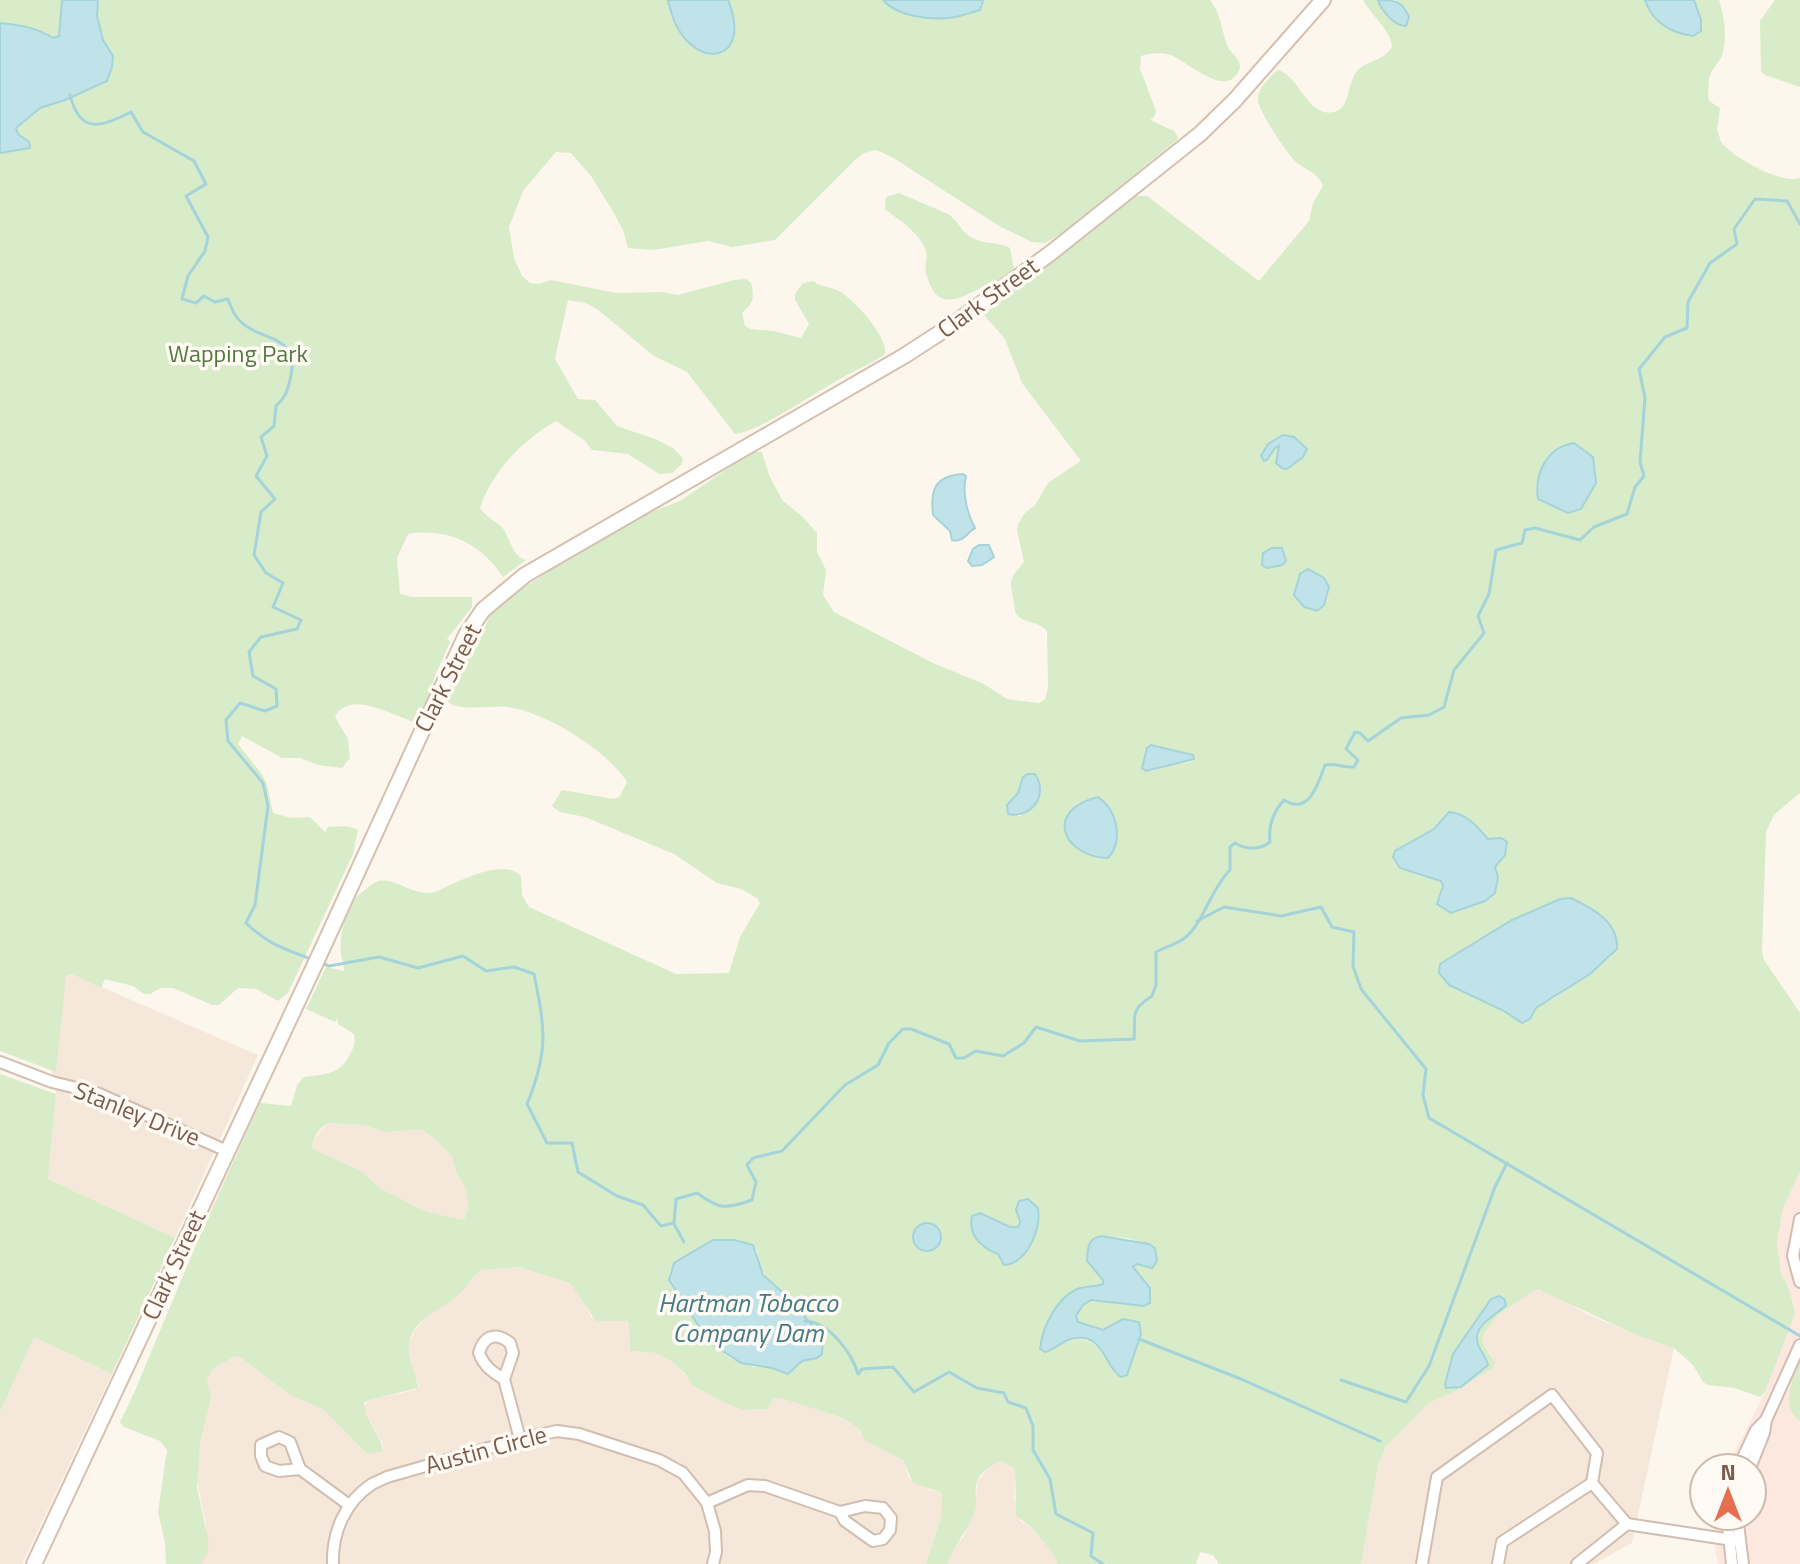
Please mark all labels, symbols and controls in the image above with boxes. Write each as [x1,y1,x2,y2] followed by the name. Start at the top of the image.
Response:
[929,248,1046,346] street label: Clark Street
[168,335,308,371] park label: Wapping Park
[404,616,490,738] street label: Clark Street
[69,1071,206,1155] street label: Stanley Drive
[132,1203,214,1325] street label: Clark Street
[658,1283,839,1352] water label: Hartman Tobacco Company Dam
[421,1416,551,1483] street label: Austin Circle
[1688,1452,1768,1532] north arrow
[1720,1455,1736,1489] text: N

